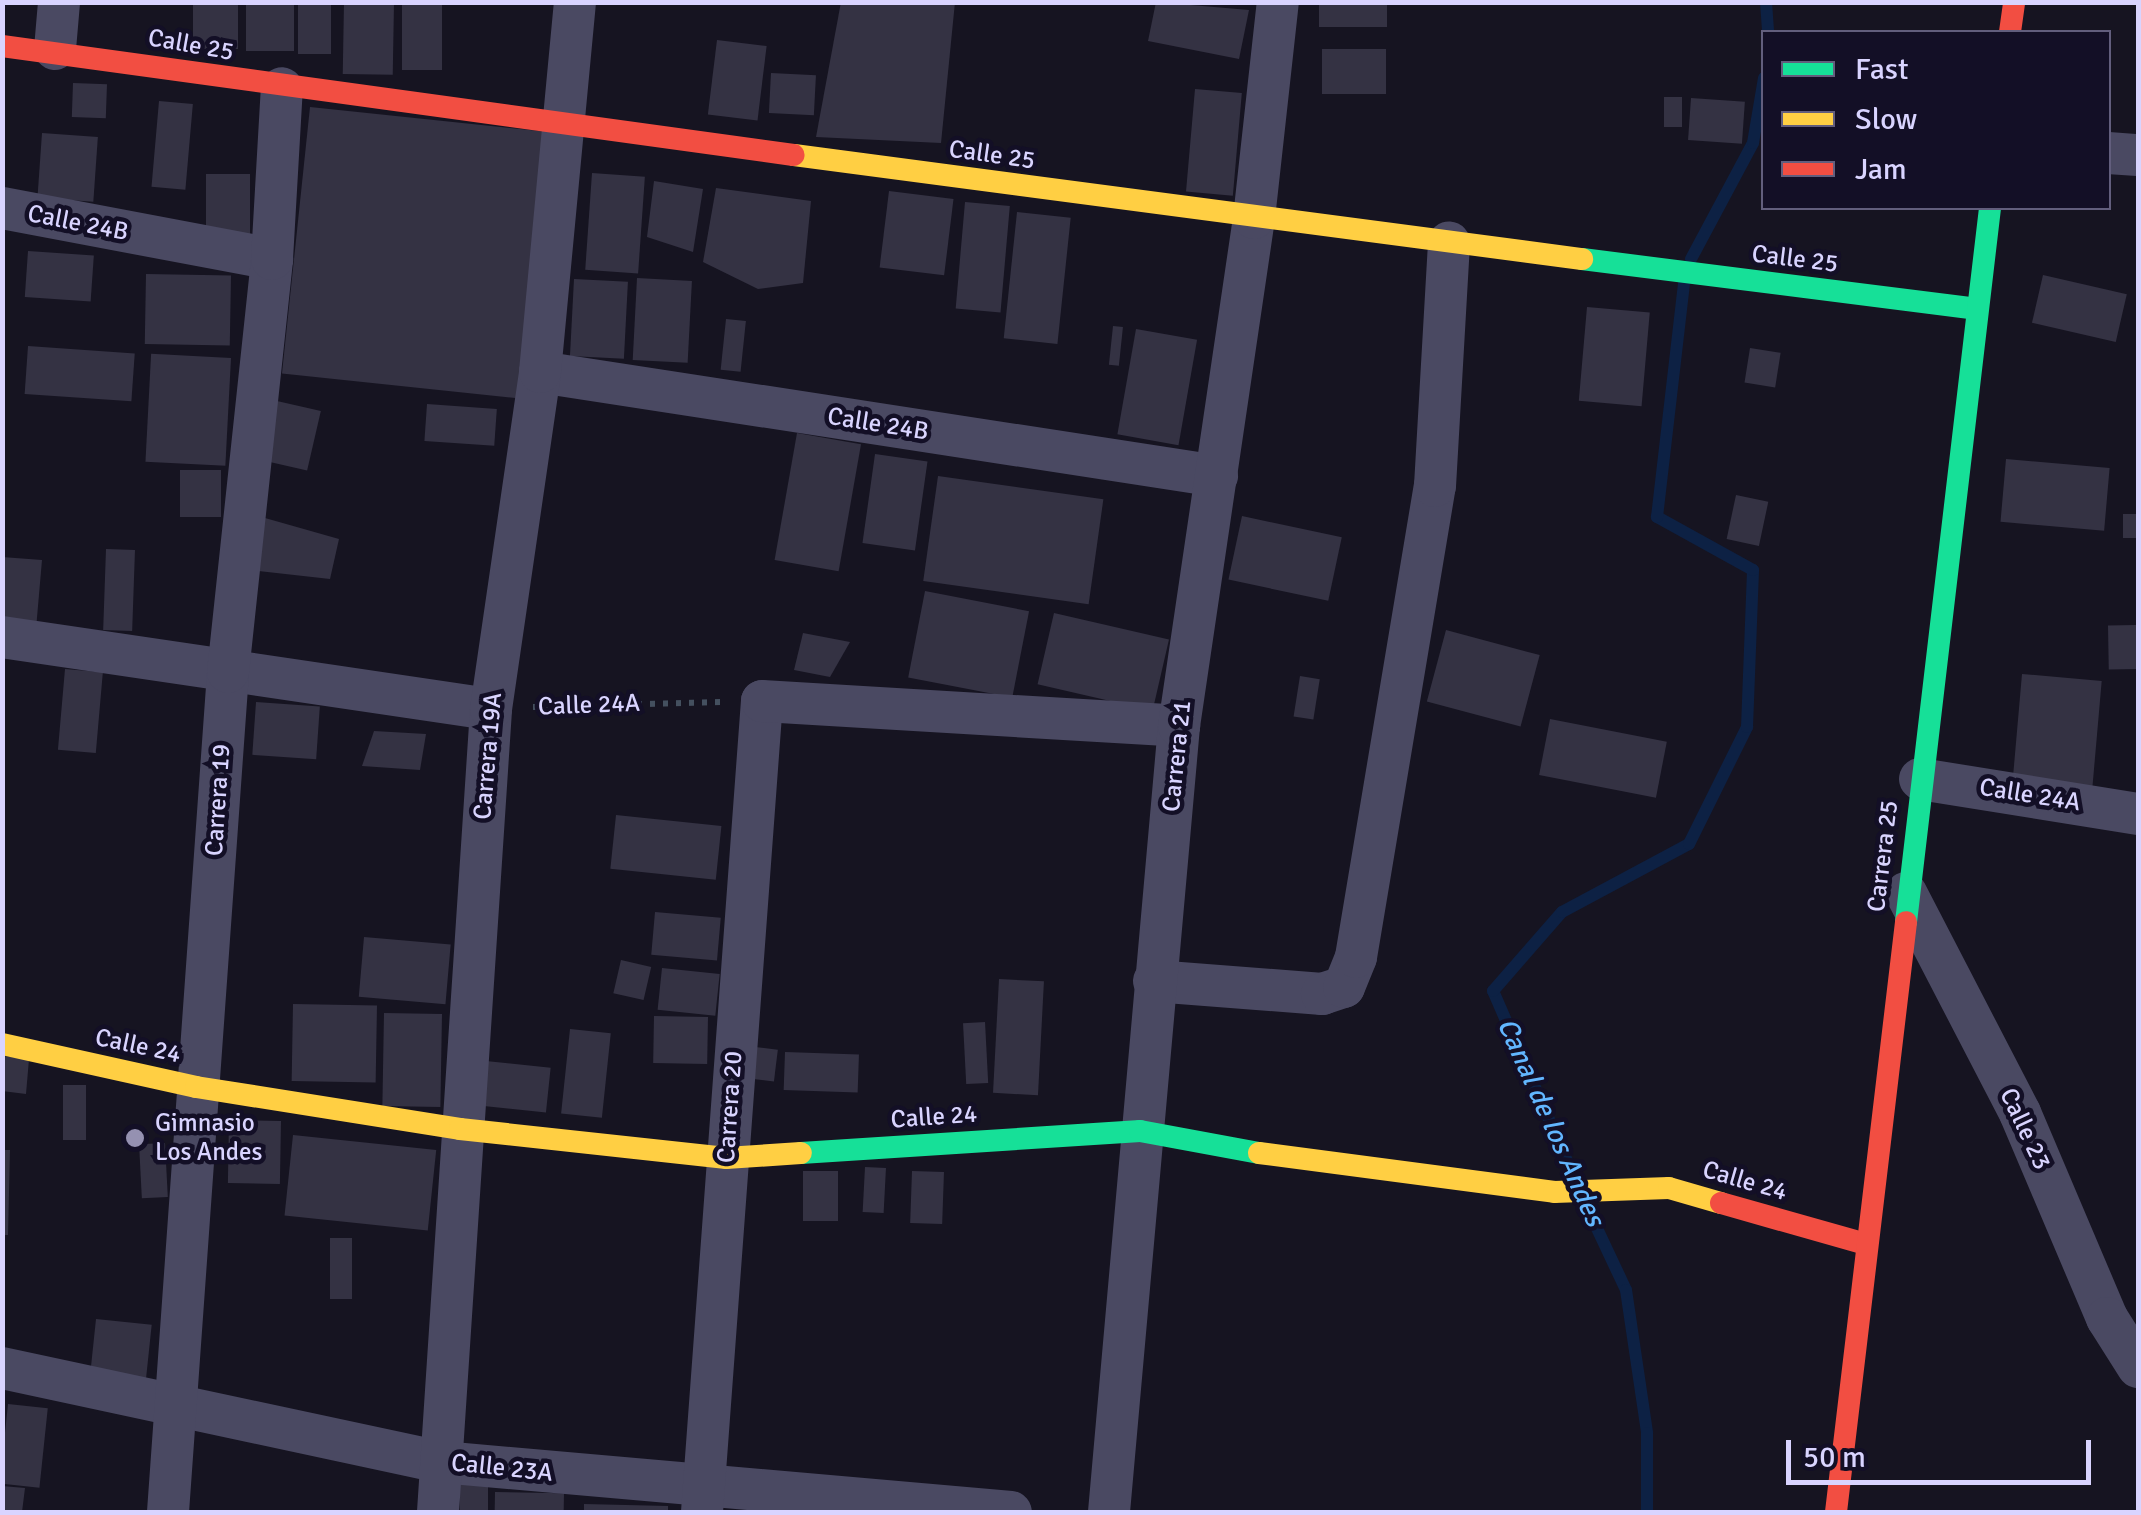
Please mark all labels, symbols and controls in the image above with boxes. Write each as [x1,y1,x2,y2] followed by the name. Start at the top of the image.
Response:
[146,23,236,67] street label: Calle 25
[1761,30,2111,210] legend
[1855,51,1908,88] text: Fast
[1855,101,1917,138] text: Slow
[947,134,1037,176] street label: Calle 25
[1855,151,1907,188] text: Jam
[25,199,131,247] street label: Calle 24B
[1750,239,1840,279] street label: Calle 25
[825,401,931,447] street label: Calle 24B
[537,688,641,722] street label: Calle 24A
[468,691,508,821] street label: Carrera 19A
[1156,699,1198,813] street label: Carrera 21
[199,743,237,857] street label: Carrera 19
[1977,772,2083,818] street label: Calle 24A
[1861,798,1905,914] street label: Carrera 25
[1490,1013,1612,1231] water label: Canal de los Andes
[92,1022,184,1070] street label: Calle 24
[711,1050,749,1164] street label: Carrera 20
[1993,1083,2057,1175] street label: Calle 23
[890,1099,978,1135] street label: Calle 24
[155,1109,262,1168] place label: Gimnasio Los Andes
[124,1127,146,1149] marker: Gimnasio Los Andes
[1699,1155,1791,1207] street label: Calle 24
[1791,1420,2096,1482] scale bar
[1803,1439,1866,1476] text: 50 m
[450,1448,554,1488] street label: Calle 23A

